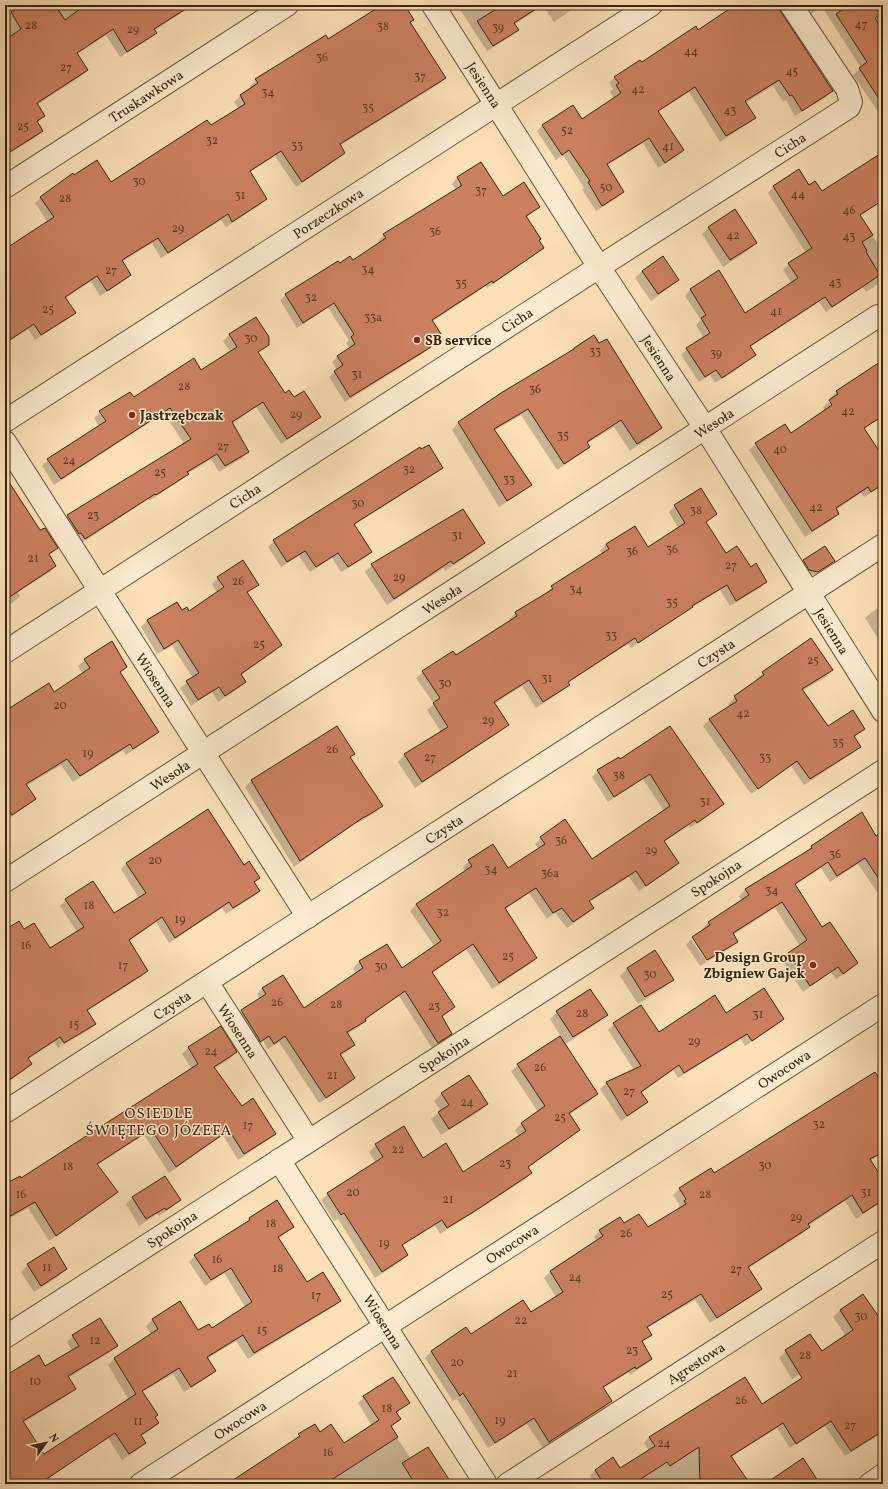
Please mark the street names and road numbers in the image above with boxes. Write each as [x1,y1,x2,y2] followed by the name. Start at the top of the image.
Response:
[461,59,505,113] street label: Jesienna
[106,66,188,128] street label: Truskawkowa
[771,129,811,164] street label: Cicha
[290,184,368,244] street label: Porzeczkowa
[498,304,538,339] street label: Cicha
[636,332,680,386] street label: Jesienna
[691,404,738,444] street label: Wesoła
[226,480,266,515] street label: Cicha
[419,580,466,620] street label: Wesoła
[809,605,853,659] street label: Jesienna
[694,635,739,674] street label: Czysta
[130,650,179,712] street label: Wiosenna
[147,756,194,796] street label: Wesoła
[422,811,467,850] street label: Czysta
[688,856,746,903] street label: Spokojna
[150,987,195,1026] street label: Czysta
[212,1001,261,1063] street label: Wiosenna
[416,1032,474,1079] street label: Spokojna
[755,1046,815,1095] street label: Owocowa
[144,1207,202,1254] street label: Spokojna
[483,1221,543,1270] street label: Owocowa
[357,1292,406,1354] street label: Wiosenna
[664,1338,729,1390] street label: Agrestowa
[211,1397,271,1446] street label: Owocowa

